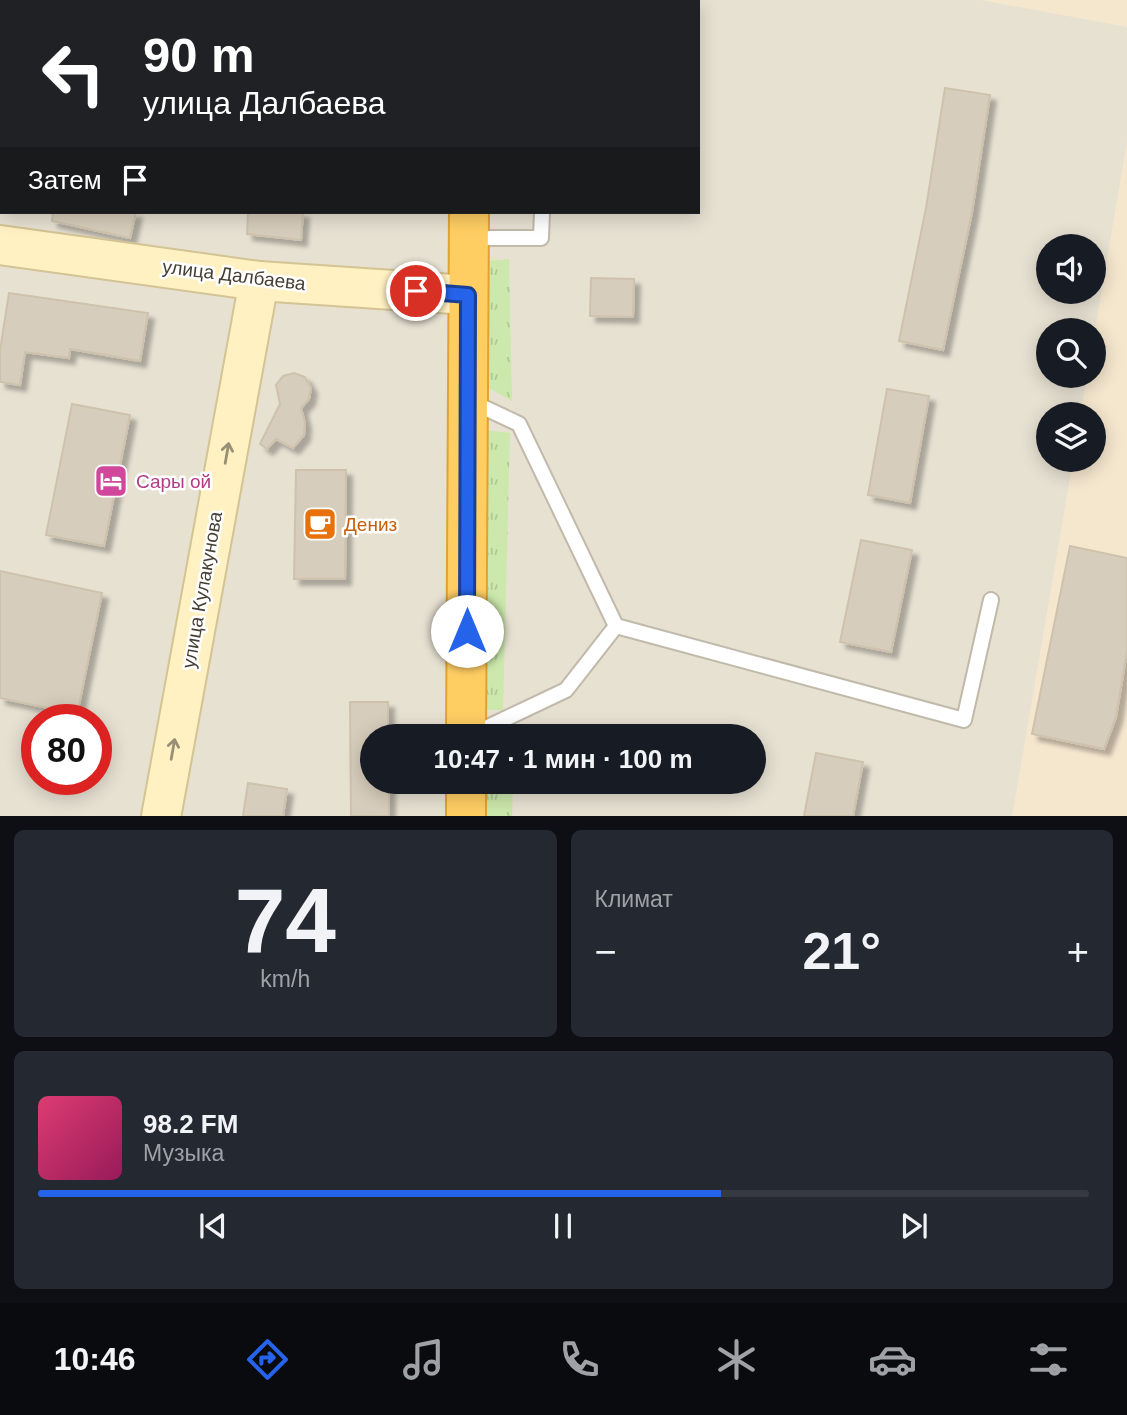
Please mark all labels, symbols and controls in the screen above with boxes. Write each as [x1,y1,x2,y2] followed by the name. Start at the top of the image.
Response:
[28,28,119,119] icon: left
[143,28,255,82] text: 90 m
[143,85,386,121] text: улица Далбаева
[116,161,154,199] icon: arrive
[28,165,102,195] text: Затем
[1036,234,1106,472] map controls
[1036,234,1106,304] button: sound
[161,256,307,294] street label: улица Далбаева
[386,261,446,321] pin
[397,272,435,310] icon: arrive
[1036,318,1106,388] button: search
[1036,402,1106,472] button: layers
[221,442,234,465] one-way arrow
[92,462,130,500] hotel icon: Сары ой
[136,471,211,492] place label: Сары ой
[301,505,339,543] cafe icon: Дениз
[178,510,226,670] street label: улица Кулакунова
[344,514,397,535] place label: Дениз
[430,594,504,668] position arrow
[21,704,112,795] speed limit sign: 80
[167,738,180,761] one-way arrow
[433,744,693,774] text: 10:47 · 1 мин · 100 m
[235,870,336,971] text: 74
[595,886,673,912] text: Климат
[802,922,881,980] text: 21°
[595,931,617,973] text: −
[1067,931,1089,973] text: +
[260,966,310,992] text: km/h
[143,1109,238,1139] text: 98.2 FM
[143,1140,224,1166] text: Музыка
[194,1207,232,1245] icon: previous
[544,1207,582,1245] icon: pause
[895,1207,933,1245] icon: next
[243,1335,292,1384] icon: directions
[399,1335,448,1384] icon: music
[555,1335,604,1384] icon: phone
[712,1335,761,1384] icon: climate
[868,1335,917,1384] icon: car
[1024,1335,1073,1384] icon: filters
[54,1341,135,1377] text: 10:46

